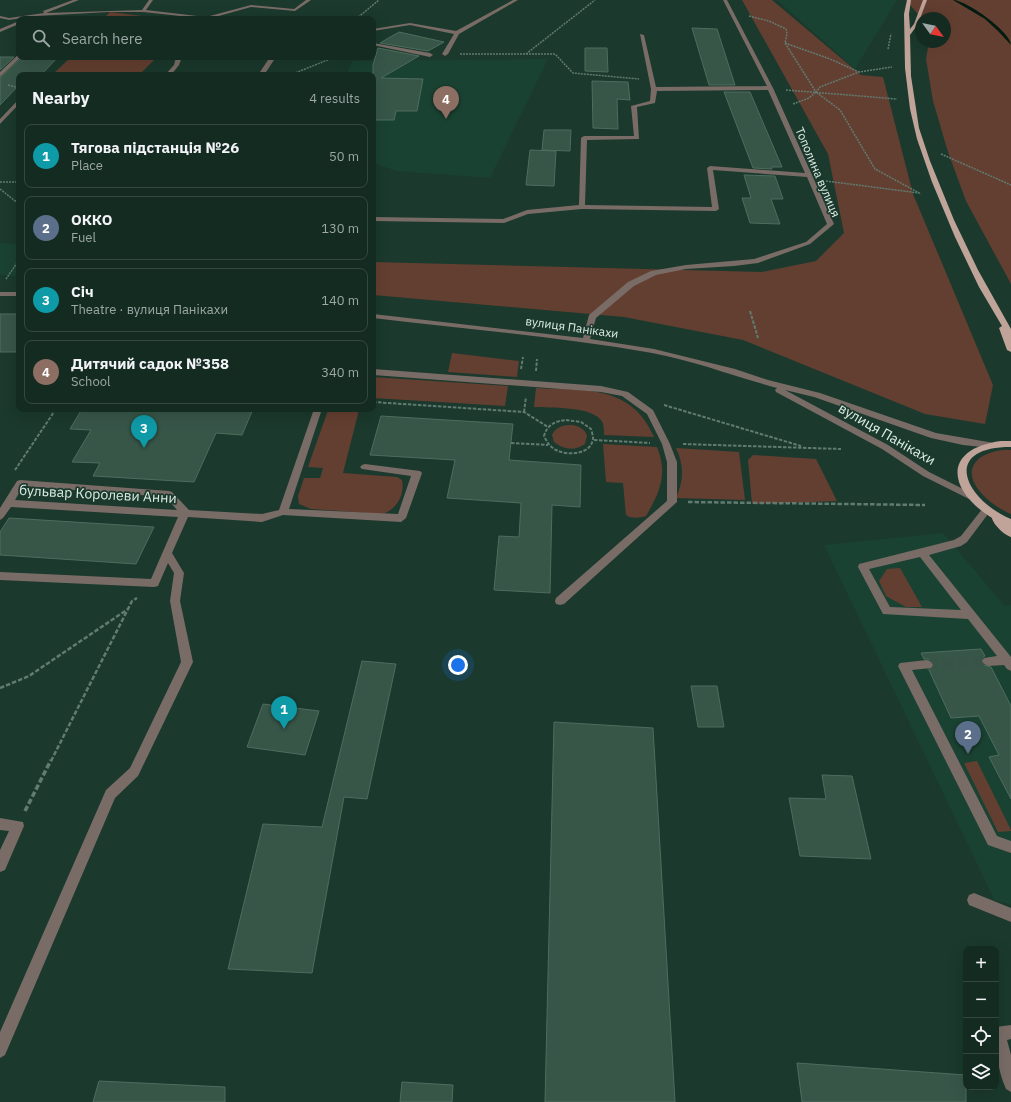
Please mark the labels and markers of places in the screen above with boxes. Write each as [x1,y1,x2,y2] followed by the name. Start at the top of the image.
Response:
[433,86,459,119] pin: 4
[131,415,157,448] pin: 3
[271,696,297,729] pin: 1
[955,721,981,754] pin: 2

